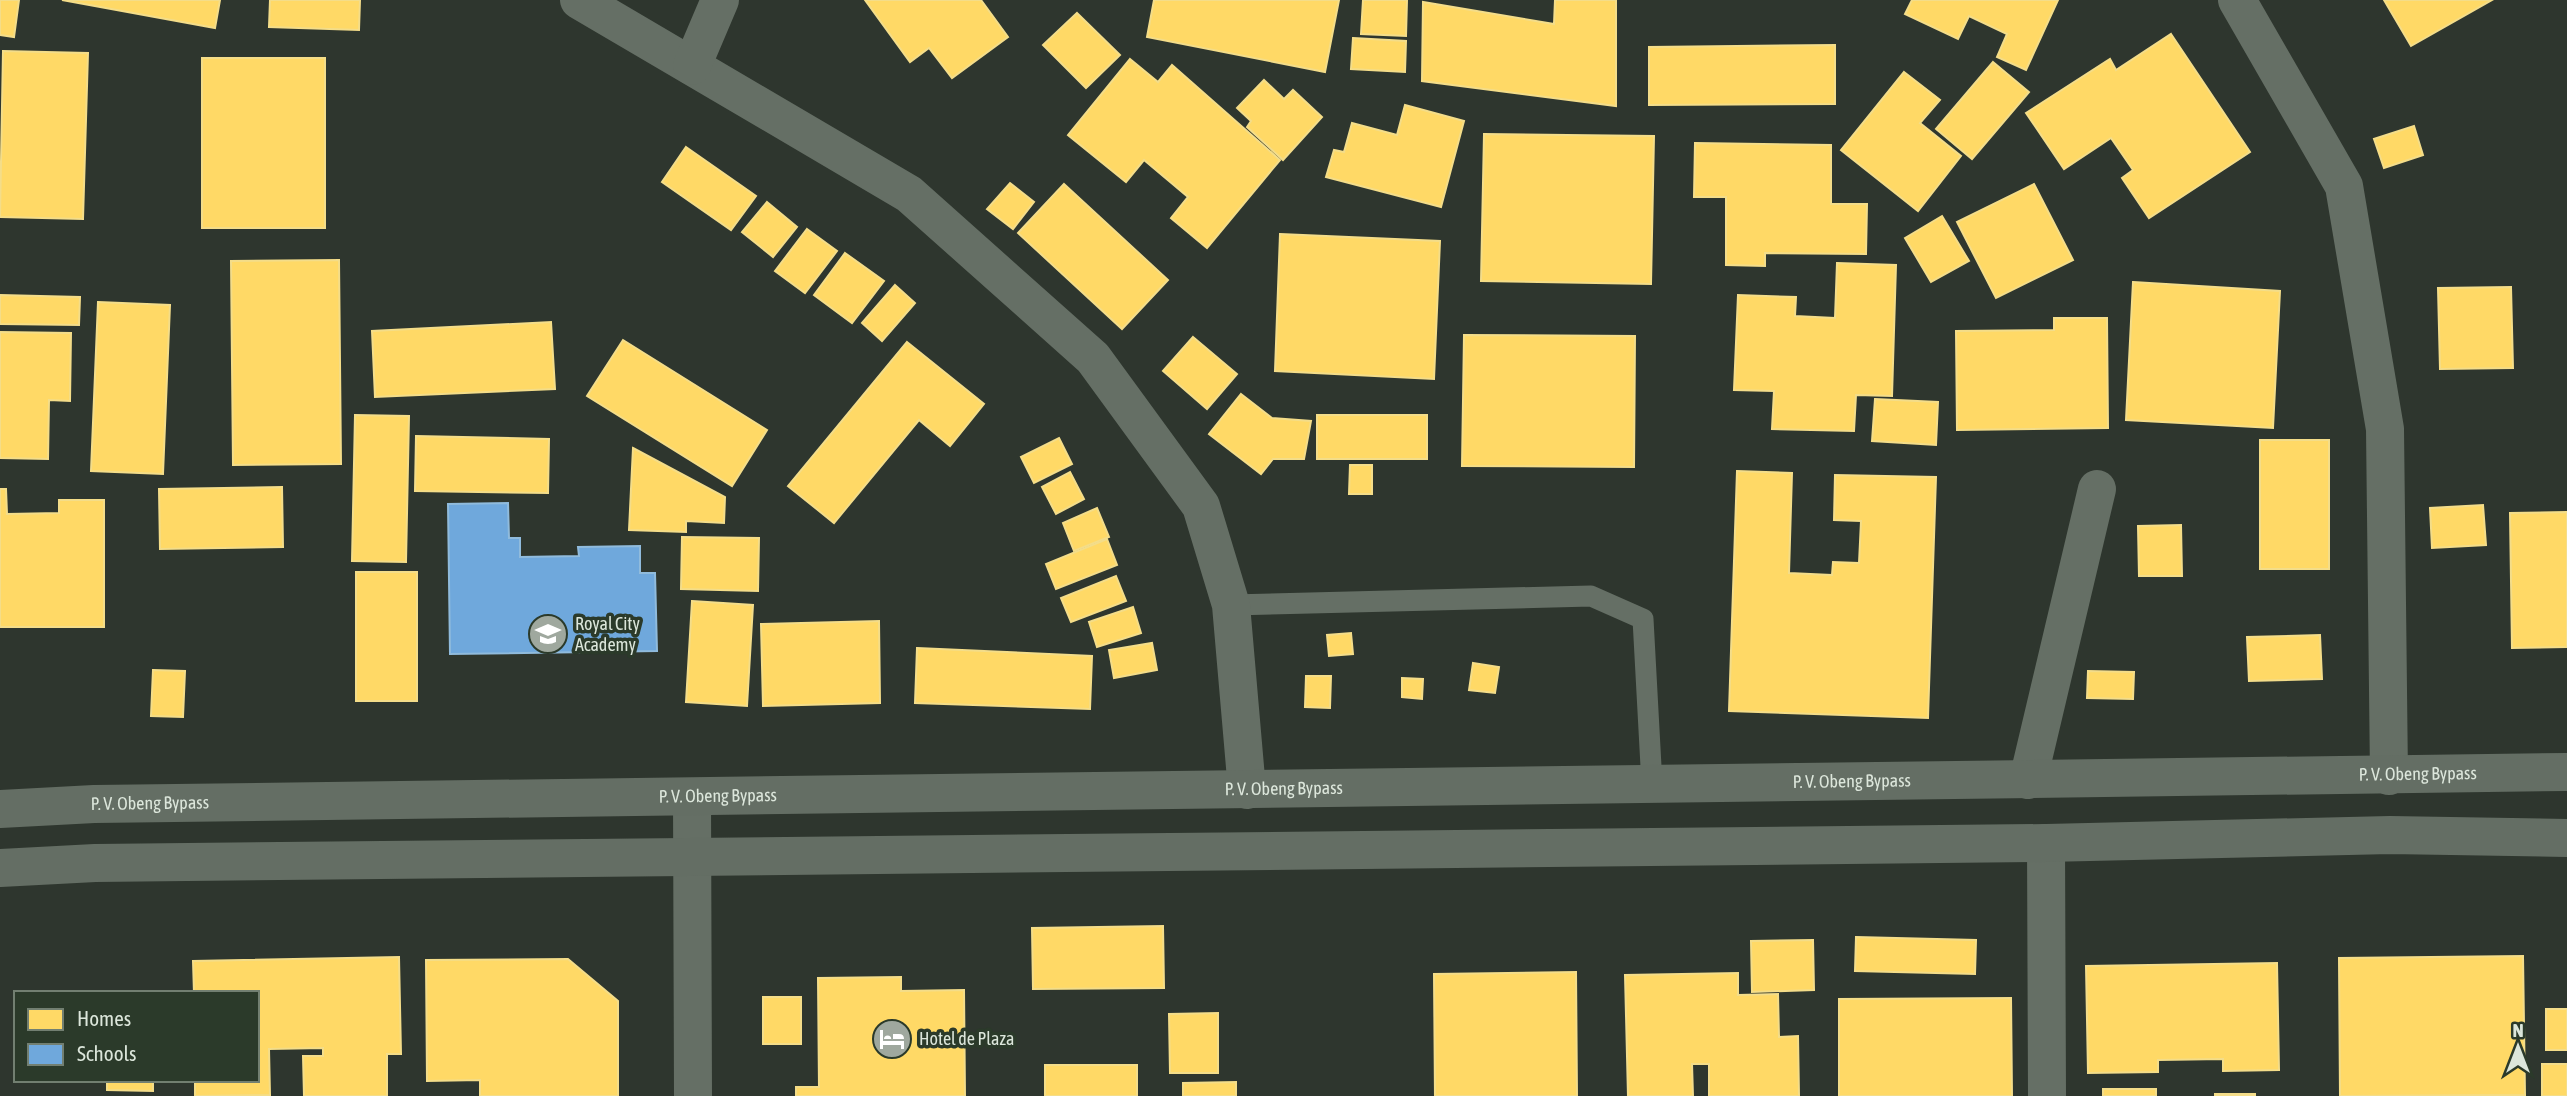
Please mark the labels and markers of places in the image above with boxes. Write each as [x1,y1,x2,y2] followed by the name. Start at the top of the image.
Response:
[527,613,569,655] school or university icon: Royal City Academy
[575,613,640,655] place label: Royal City Academy
[871,1018,913,1060] hotel icon: Hotel de Plaza
[919,1028,1014,1049] place label: Hotel de Plaza

